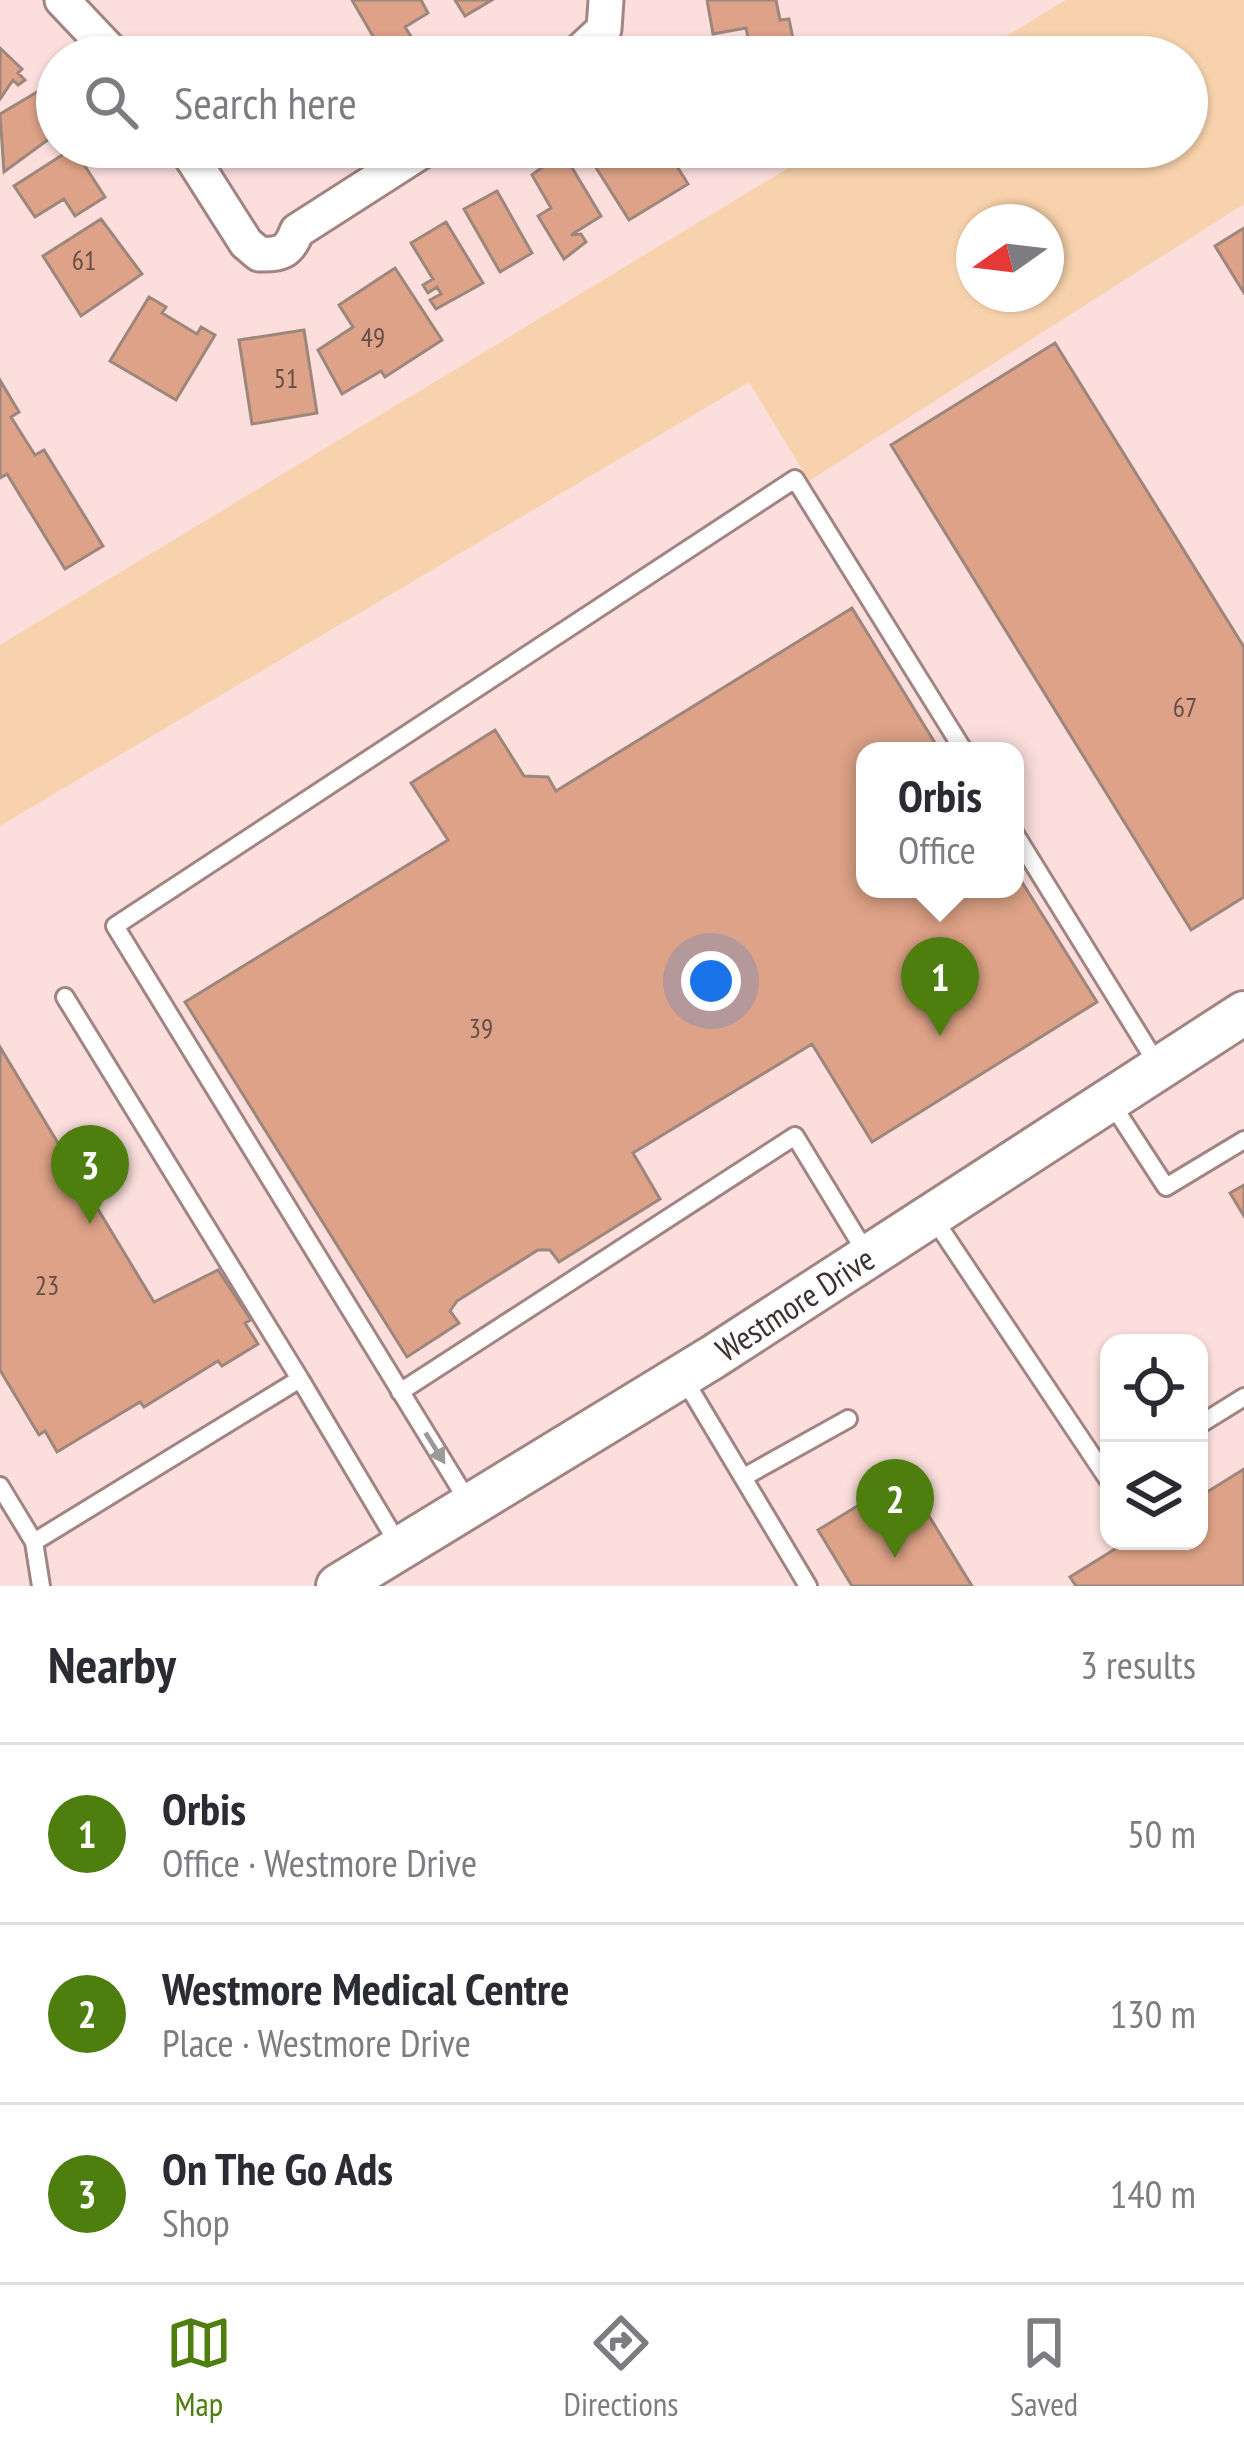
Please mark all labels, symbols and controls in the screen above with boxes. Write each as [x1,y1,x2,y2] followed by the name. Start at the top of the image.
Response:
[36,36,1208,168] search box
[78,69,144,135] icon: search
[174,73,357,131] text: Search here
[956,204,1064,312] north arrow
[72,243,96,277] house number: 61
[361,320,385,354] house number: 49
[274,361,298,395] house number: 51
[1173,690,1197,724] house number: 67
[856,742,1024,898] popup
[898,766,982,824] text: Orbis
[898,824,976,875] text: Office
[901,937,979,1036] pin: 1
[681,951,741,1011] your location
[469,1011,493,1045] house number: 39
[51,1125,129,1224] pin: 3
[707,1236,882,1371] street label: Westmore Drive
[35,1268,59,1302] house number: 23
[1100,1334,1208,1550] map controls
[1100,1334,1208,1442] button: locate
[424,1431,445,1465] one-way arrow
[1100,1442,1208,1550] button: layers
[856,1459,934,1558] pin: 2
[48,1631,176,1697] text: Nearby
[1080,1639,1196,1690] text: 3 results
[162,1779,246,1837] text: Orbis
[78,1808,96,1859] text: 1
[1127,1808,1196,1859] text: 50 m
[162,1837,477,1888] text: Office · Westmore Drive
[162,1959,569,2017] text: Westmore Medical Centre
[78,1988,96,2039] text: 2
[1110,1988,1196,2039] text: 130 m
[162,2017,471,2068] text: Place · Westmore Drive
[162,2139,393,2197] text: On The Go Ads
[78,2168,96,2219] text: 3
[1110,2168,1196,2219] text: 140 m
[162,2197,230,2248] text: Shop
[166,2310,232,2425] tab: Map
[564,2310,678,2425] tab: Directions
[1010,2310,1078,2425] tab: Saved

